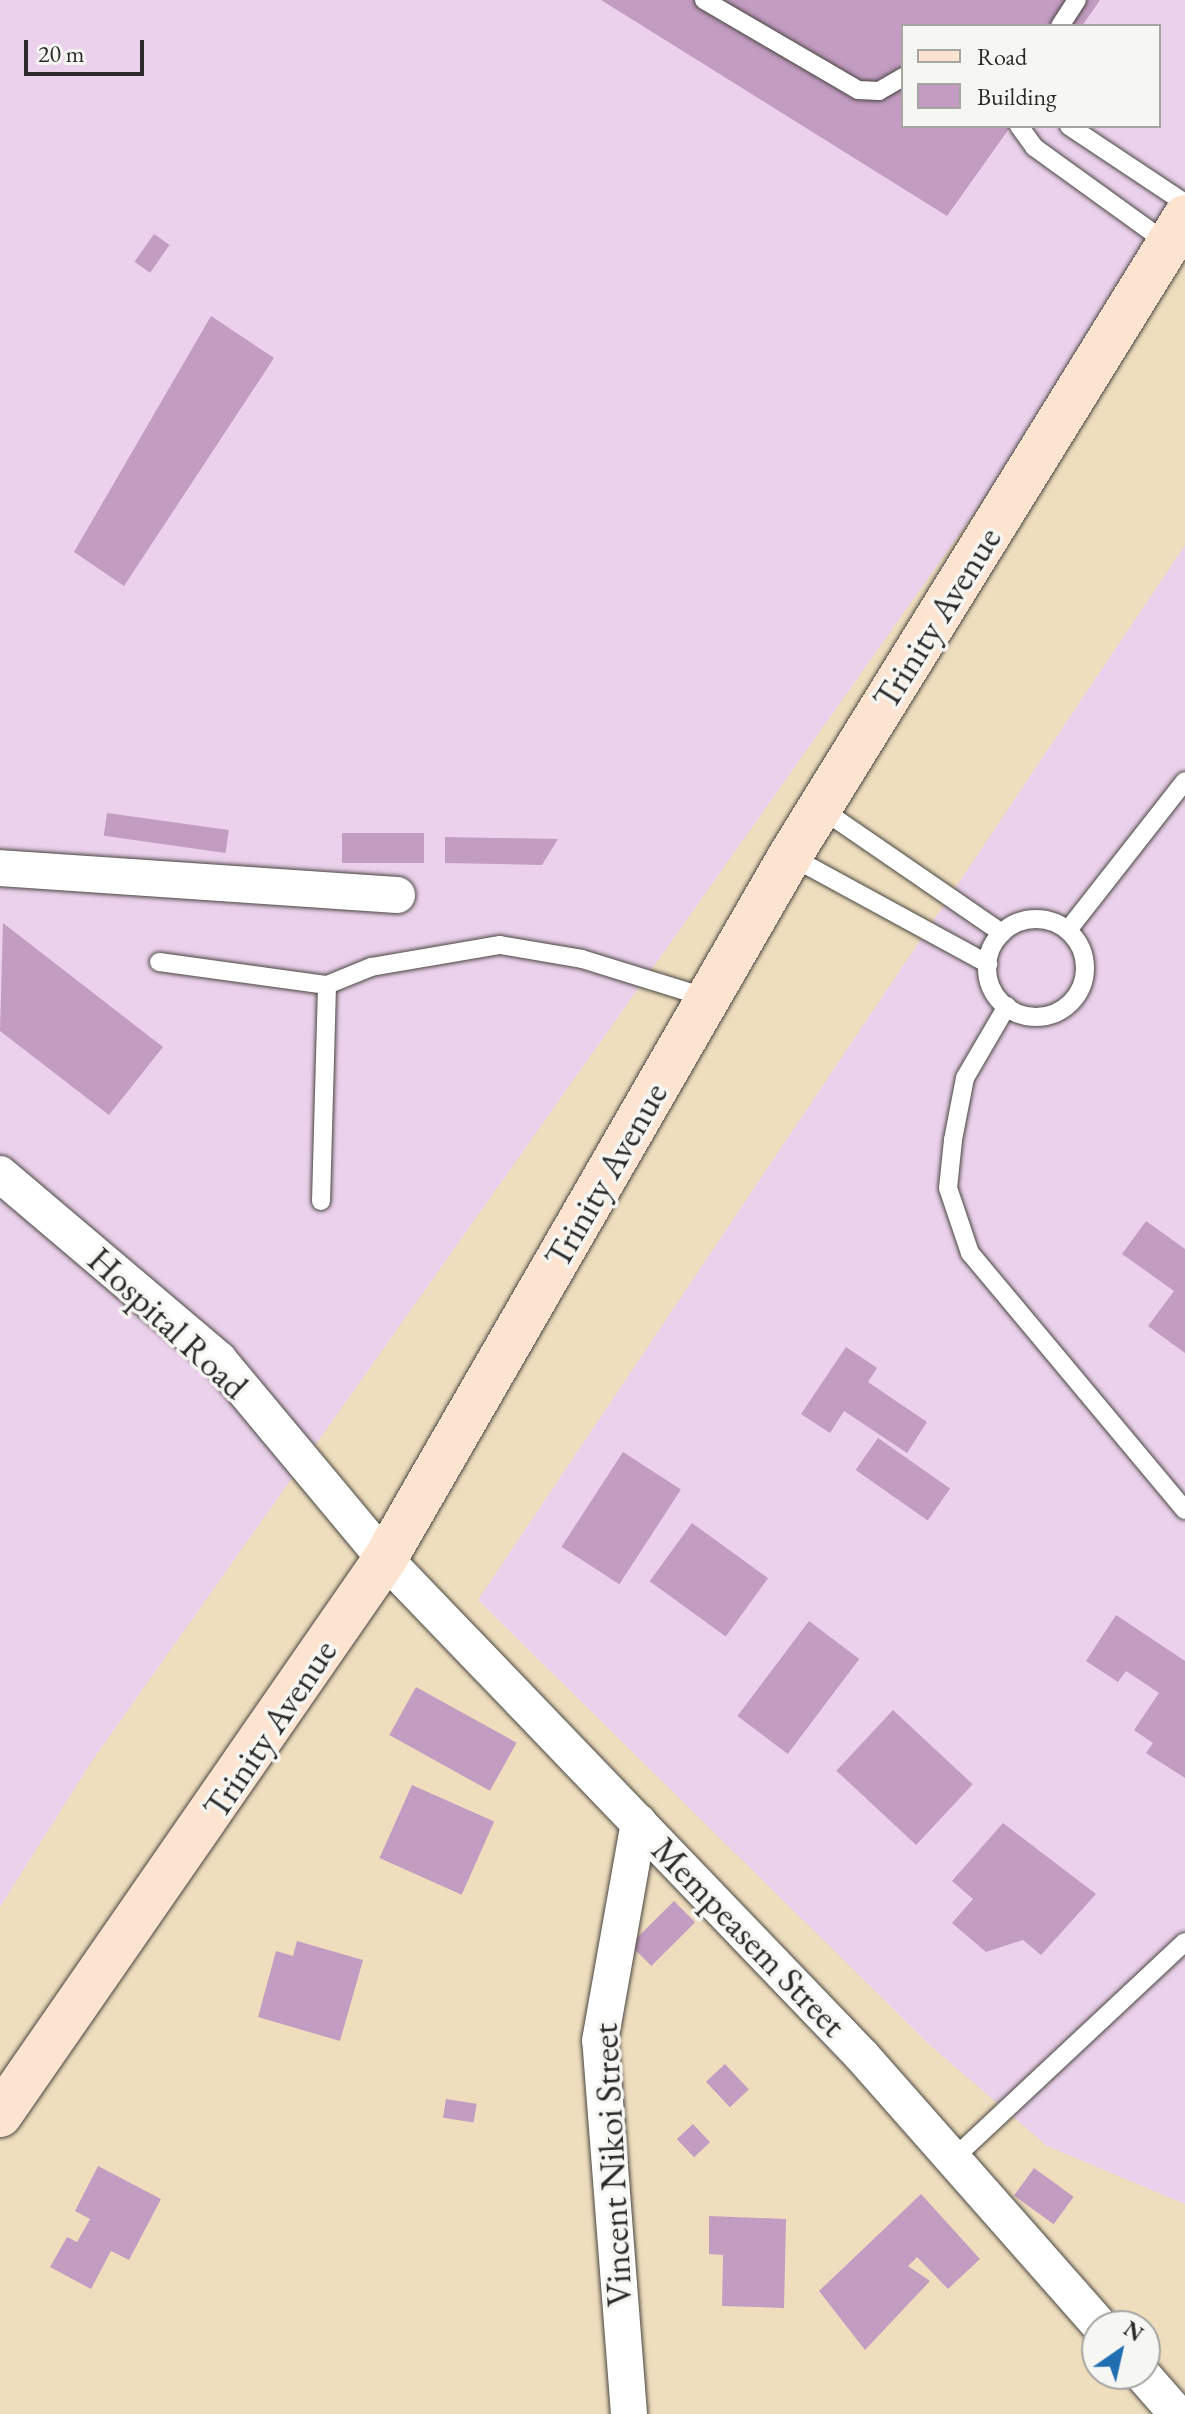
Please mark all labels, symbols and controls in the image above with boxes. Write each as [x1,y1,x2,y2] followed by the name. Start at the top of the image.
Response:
[28,24,148,74] scale bar
[901,24,1161,128] legend
[38,38,85,69] text: 20 m
[977,41,1027,72] text: Road
[977,81,1057,112] text: Building
[864,519,1010,717] street label: Trinity Avenue
[536,1075,676,1275] street label: Trinity Avenue
[79,1238,257,1408] street label: Hospital Road
[194,1631,346,1827] street label: Trinity Avenue
[643,1828,855,2046] street label: Mempeasem Street
[583,2022,641,2308] street label: Vincent Nikoi Street
[1081,2310,1161,2390] north arrow
[1118,2314,1149,2348] text: N

